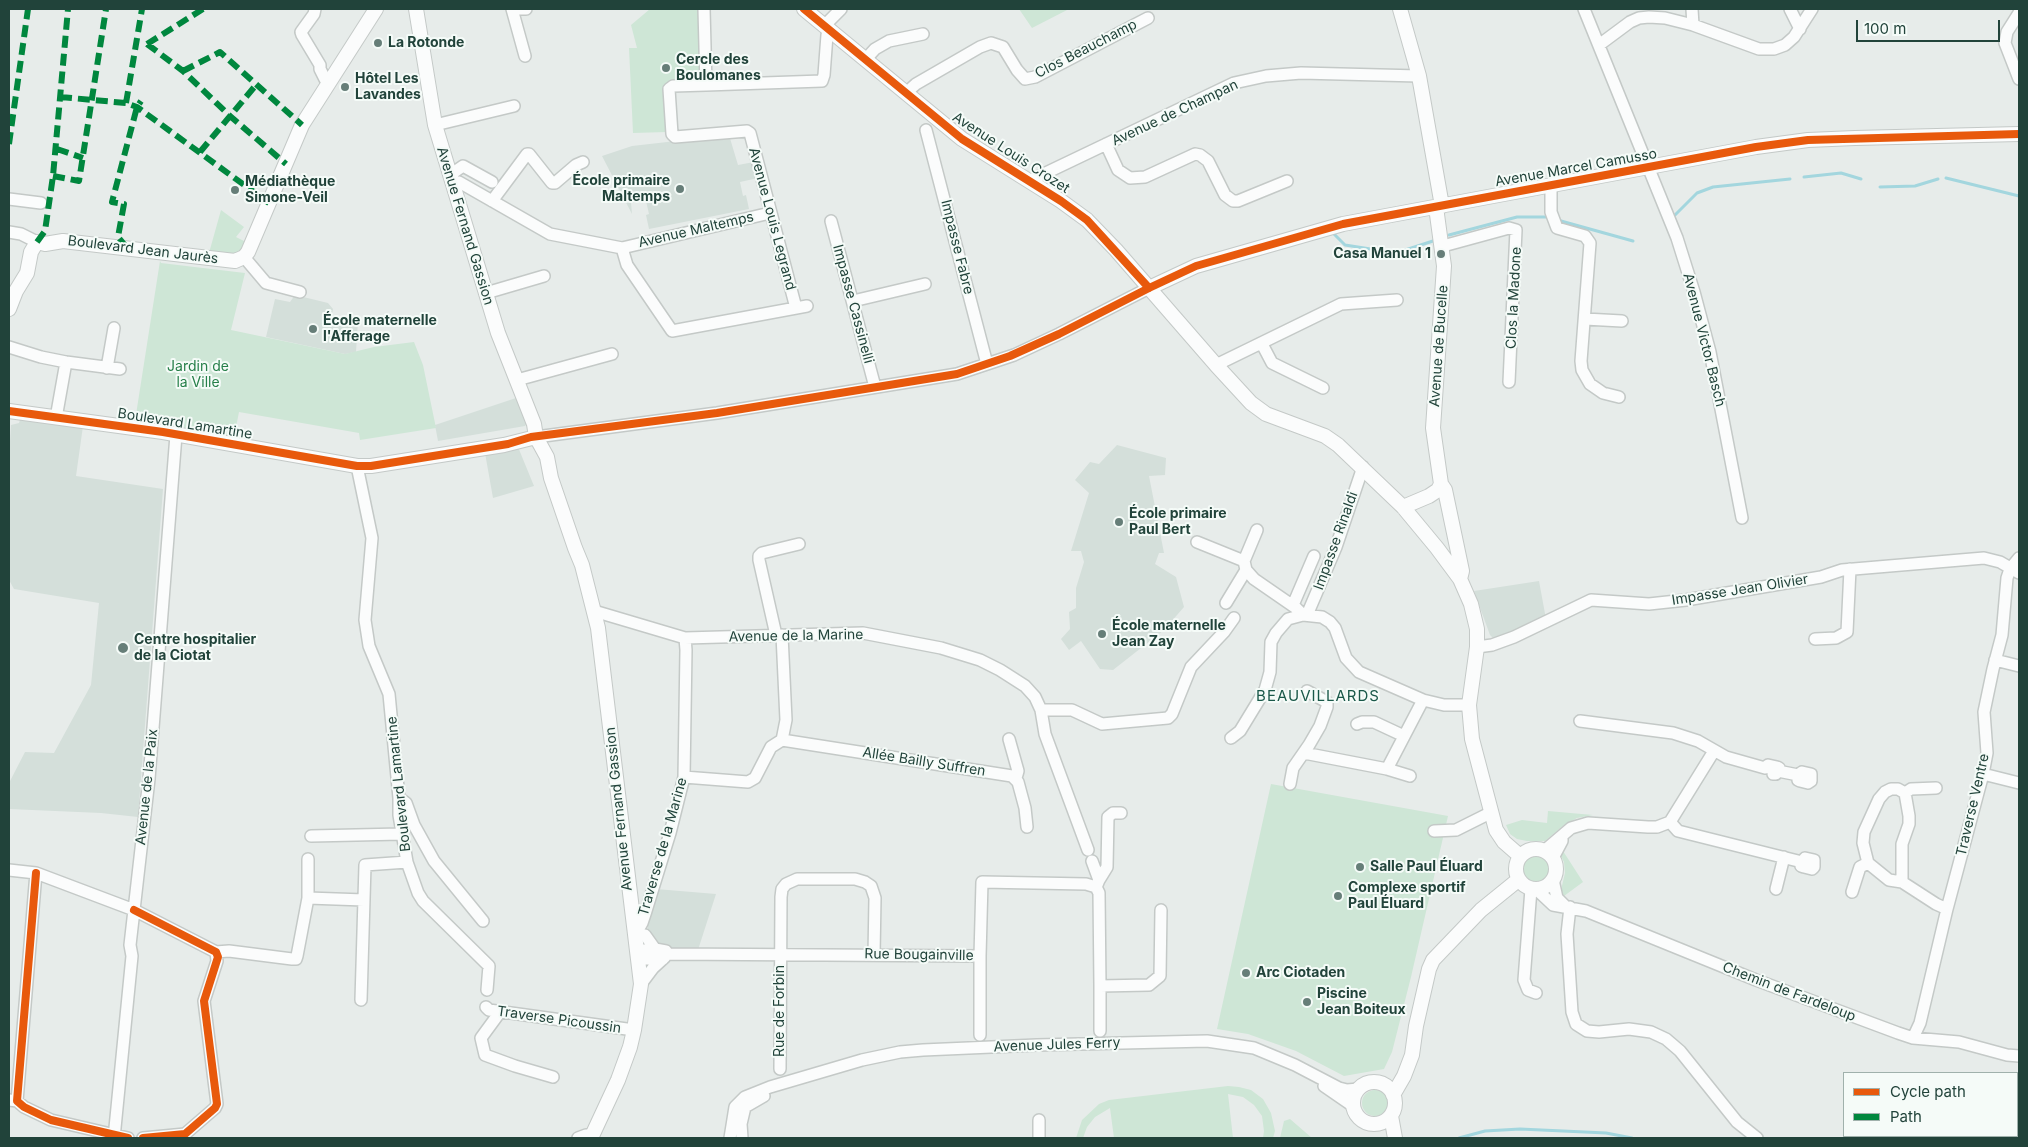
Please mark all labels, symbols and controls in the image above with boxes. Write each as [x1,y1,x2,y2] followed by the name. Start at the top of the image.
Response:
[1858,10,2002,42] scale bar
[1032,16,1140,82] street label: Clos Beauchamp
[1864,19,1906,38] text: 100 m
[388,35,464,51] place label: La Rotonde
[372,37,384,49] marker: La Rotonde
[676,52,761,84] place label: Cercle des Boulomanes
[660,62,672,74] marker: Cercle des Boulomanes
[355,71,421,104] place label: Hôtel Les Lavandes
[1109,76,1241,150] street label: Avenue de Champan
[339,81,351,93] marker: Hôtel Les Lavandes
[949,109,1073,197] street label: Avenue Louis Crozet
[433,145,497,307] street label: Avenue Fernand Gassion
[1494,145,1658,191] street label: Avenue Marcel Camusso
[745,146,799,292] street label: Avenue Louis Legrand
[572,173,670,206] place label: École primaire Maltemps
[245,174,335,206] place label: Médiathèque Simone-Veil
[674,183,686,195] marker: École primaire Maltemps
[229,184,241,196] marker: Médiathèque Simone-Veil
[937,198,977,296] street label: Impasse Fabre
[637,209,755,251] street label: Avenue Maltemps
[67,232,219,268] street label: Boulevard Jean Jaurès
[829,243,877,365] street label: Impasse Cassinelli
[1333,246,1431,262] place label: Casa Manuel 1
[1503,246,1525,350] street label: Clos la Madone
[1435,248,1447,260] marker: Casa Manuel 1
[1679,272,1729,408] street label: Avenue Victor Basch
[1426,284,1452,408] street label: Avenue de Bucelle
[323,313,437,346] place label: École maternelle l'Afferage
[307,323,319,335] marker: École maternelle l'Afferage
[167,359,229,392] park label: Jardin de la Ville
[116,405,254,443] street label: Boulevard Lamartine
[1310,490,1362,592] street label: Impasse Rinaldi
[1129,506,1227,538] place label: École primaire Paul Bert
[1113,516,1125,528] marker: École primaire Paul Bert
[1671,571,1809,609] street label: Impasse Jean Olivier
[1112,618,1226,650] place label: École maternelle Jean Zay
[728,626,864,646] street label: Avenue de la Marine
[1096,628,1108,640] marker: École maternelle Jean Zay
[134,632,256,664] place label: Centre hospitalier de la Ciotat
[116,641,130,655] marker: Centre hospitalier de la Ciotat
[1255,687,1381,705] district label: BEAUVILLARDS
[384,715,414,853] street label: Boulevard Lamartine
[602,726,636,892] street label: Avenue Fernand Gassion
[133,728,161,846] street label: Avenue de la Paix
[861,744,987,780] street label: Allée Bailly Suffren
[1953,752,1993,858] street label: Traverse Ventre
[635,776,691,918] street label: Traverse de la Marine
[1370,859,1483,875] place label: Salle Paul Éluard
[1354,861,1366,873] marker: Salle Paul Éluard
[1348,880,1466,912] place label: Complexe sportif Paul Éluard
[1332,890,1344,902] marker: Complexe sportif Paul Éluard
[864,946,974,964] street label: Rue Bougainville
[1720,959,1858,1025] street label: Chemin de Fardeloup
[772,965,788,1057] street label: Rue de Forbin
[1256,965,1345,981] place label: Arc Ciotaden
[1240,967,1252,979] marker: Arc Ciotaden
[1317,986,1406,1019] place label: Piscine Jean Boiteux
[1301,996,1313,1008] marker: Piscine Jean Boiteux
[496,1003,622,1037] street label: Traverse Picoussin
[993,1034,1121,1056] street label: Avenue Jules Ferry
[1843,1072,2018,1137] legend
[1890,1082,1966,1101] text: Cycle path
[1890,1107,1922,1126] text: Path

